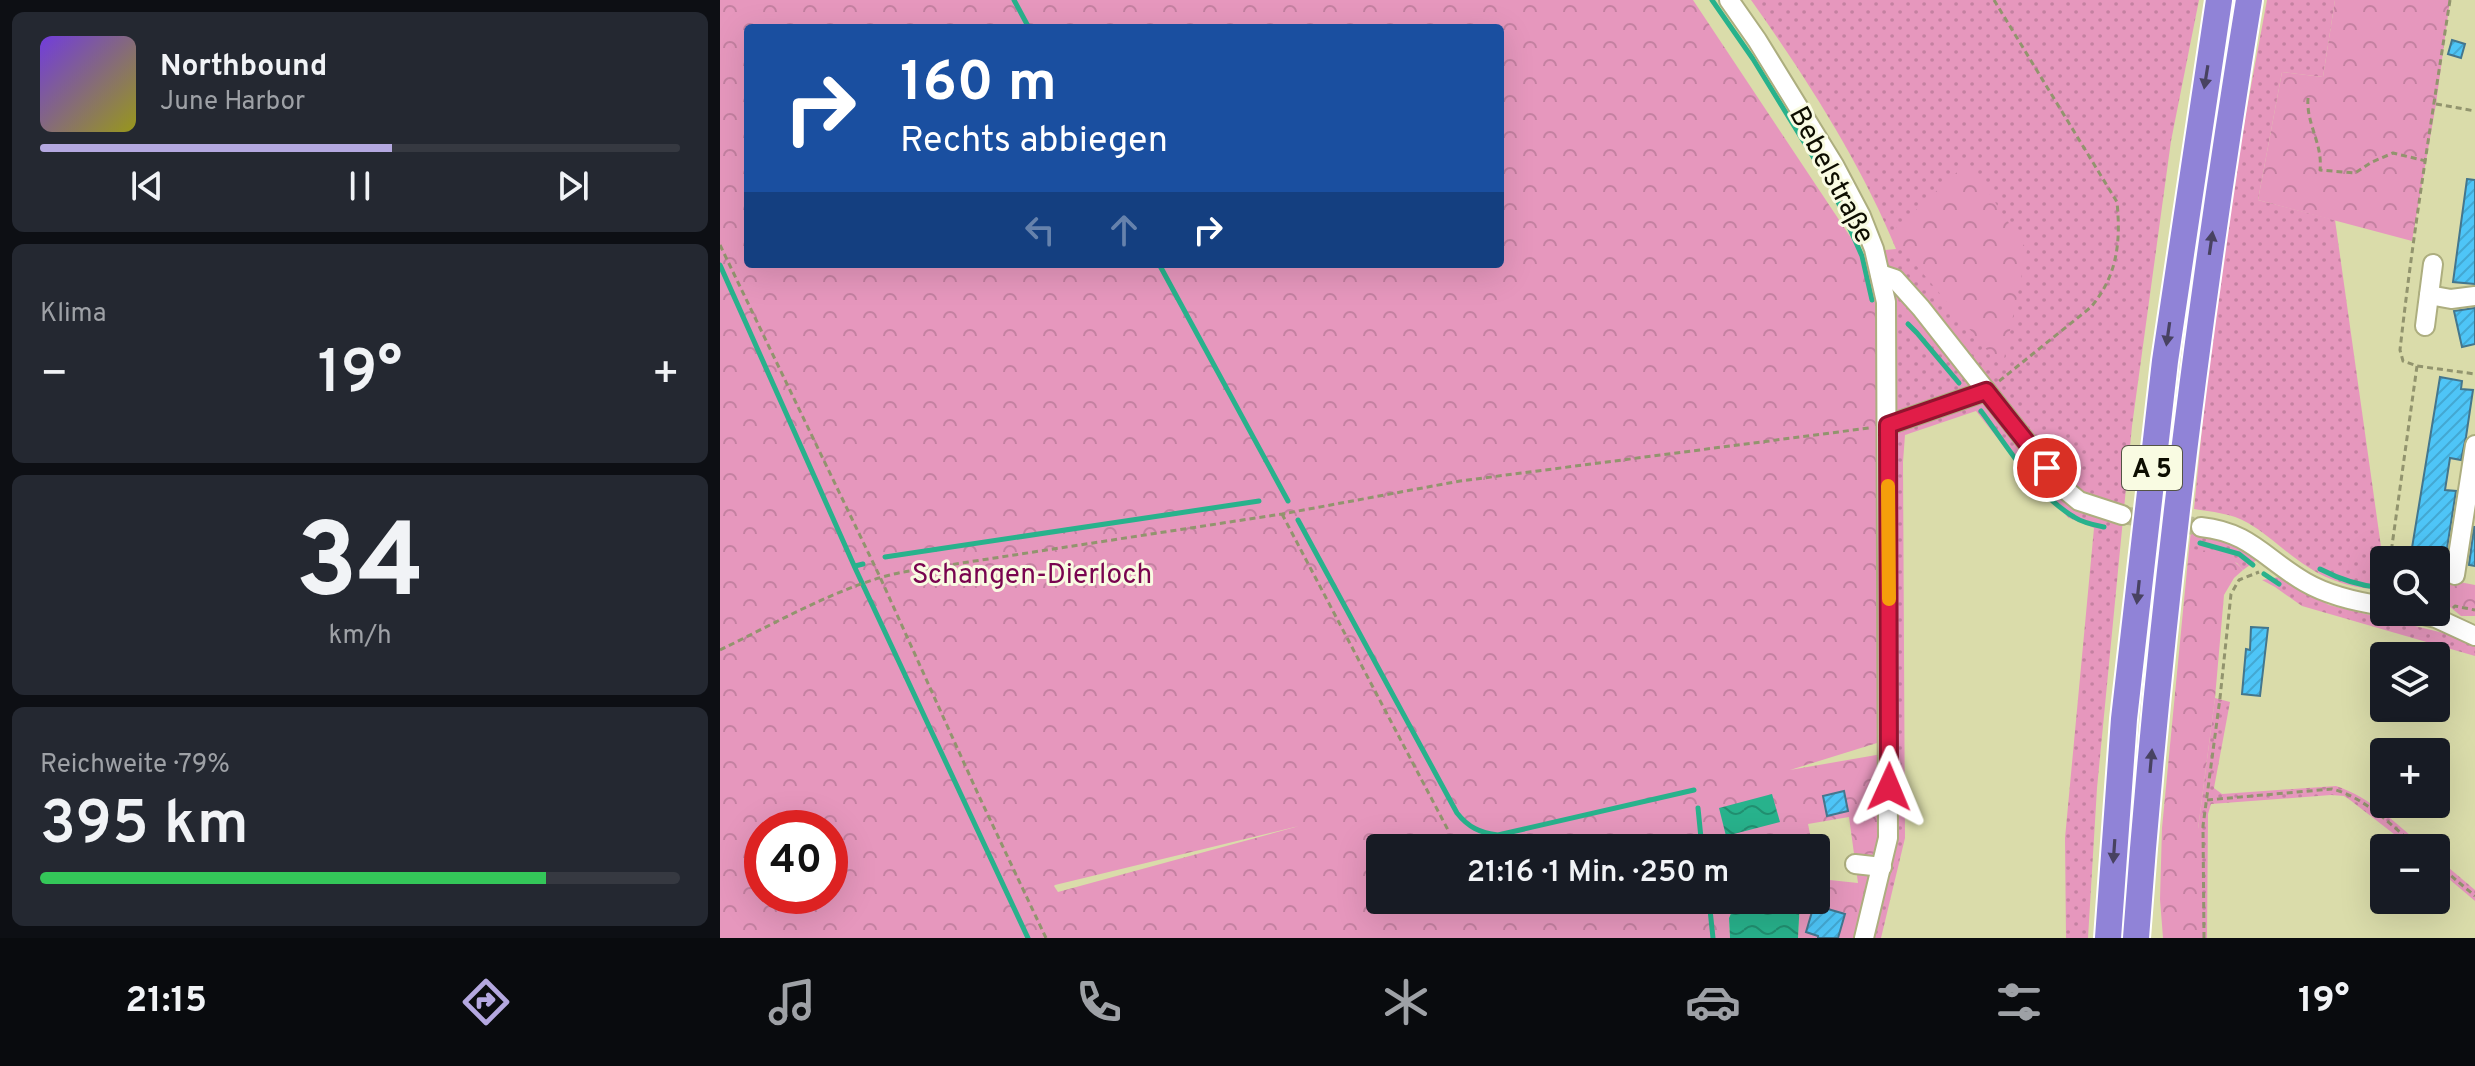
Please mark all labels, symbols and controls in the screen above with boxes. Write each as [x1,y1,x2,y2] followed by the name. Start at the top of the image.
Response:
[160,49,327,86] text: Northbound
[900,50,1057,120] text: 160 m
[768,56,872,160] icon: right
[2200,65,2212,90] one-way arrow
[160,86,305,119] text: June Harbor
[1779,101,1881,250] street label: Bebelstraße
[900,119,1168,165] text: Rechts abbiegen
[125,164,169,208] icon: previous
[338,164,382,208] icon: pause
[551,164,595,208] icon: next
[1018,208,1062,252] icon: left
[1102,208,1146,252] icon: ahead
[1186,208,1230,252] icon: right
[2205,230,2218,255] one-way arrow
[40,298,106,331] text: Klima
[2161,322,2174,347] one-way arrow
[318,338,402,414] text: 19°
[40,348,68,404] text: −
[652,348,680,404] text: +
[2013,434,2081,502] pin
[2025,446,2069,490] icon: arrive
[2122,446,2182,490] road number: A 5
[295,502,425,634] text: 34
[2370,546,2450,914] map controls
[2370,546,2450,626] button: search
[912,558,1152,594] park label: Schangen-Dierloch
[2132,580,2145,605] one-way arrow
[328,620,392,653] text: km/h
[2370,642,2450,722] button: layers
[2370,738,2450,818] button: +
[1847,745,1931,829] position arrow
[2145,748,2158,773] one-way arrow
[40,749,230,782] text: Reichweite · 79%
[40,789,249,865] text: 395 km
[744,810,848,914] speed limit sign: 40
[2370,834,2450,914] button: −
[2107,839,2120,864] one-way arrow
[1467,855,1729,892] text: 21:16 · 1 Min. · 250 m
[458,974,514,1030] icon: directions
[764,974,820,1030] icon: music
[1071,974,1127,1030] icon: phone
[1378,974,1434,1030] icon: climate
[1685,974,1741,1030] icon: car
[1991,974,2047,1030] icon: filters
[125,979,207,1025] text: 21:15
[2298,979,2350,1025] text: 19°

